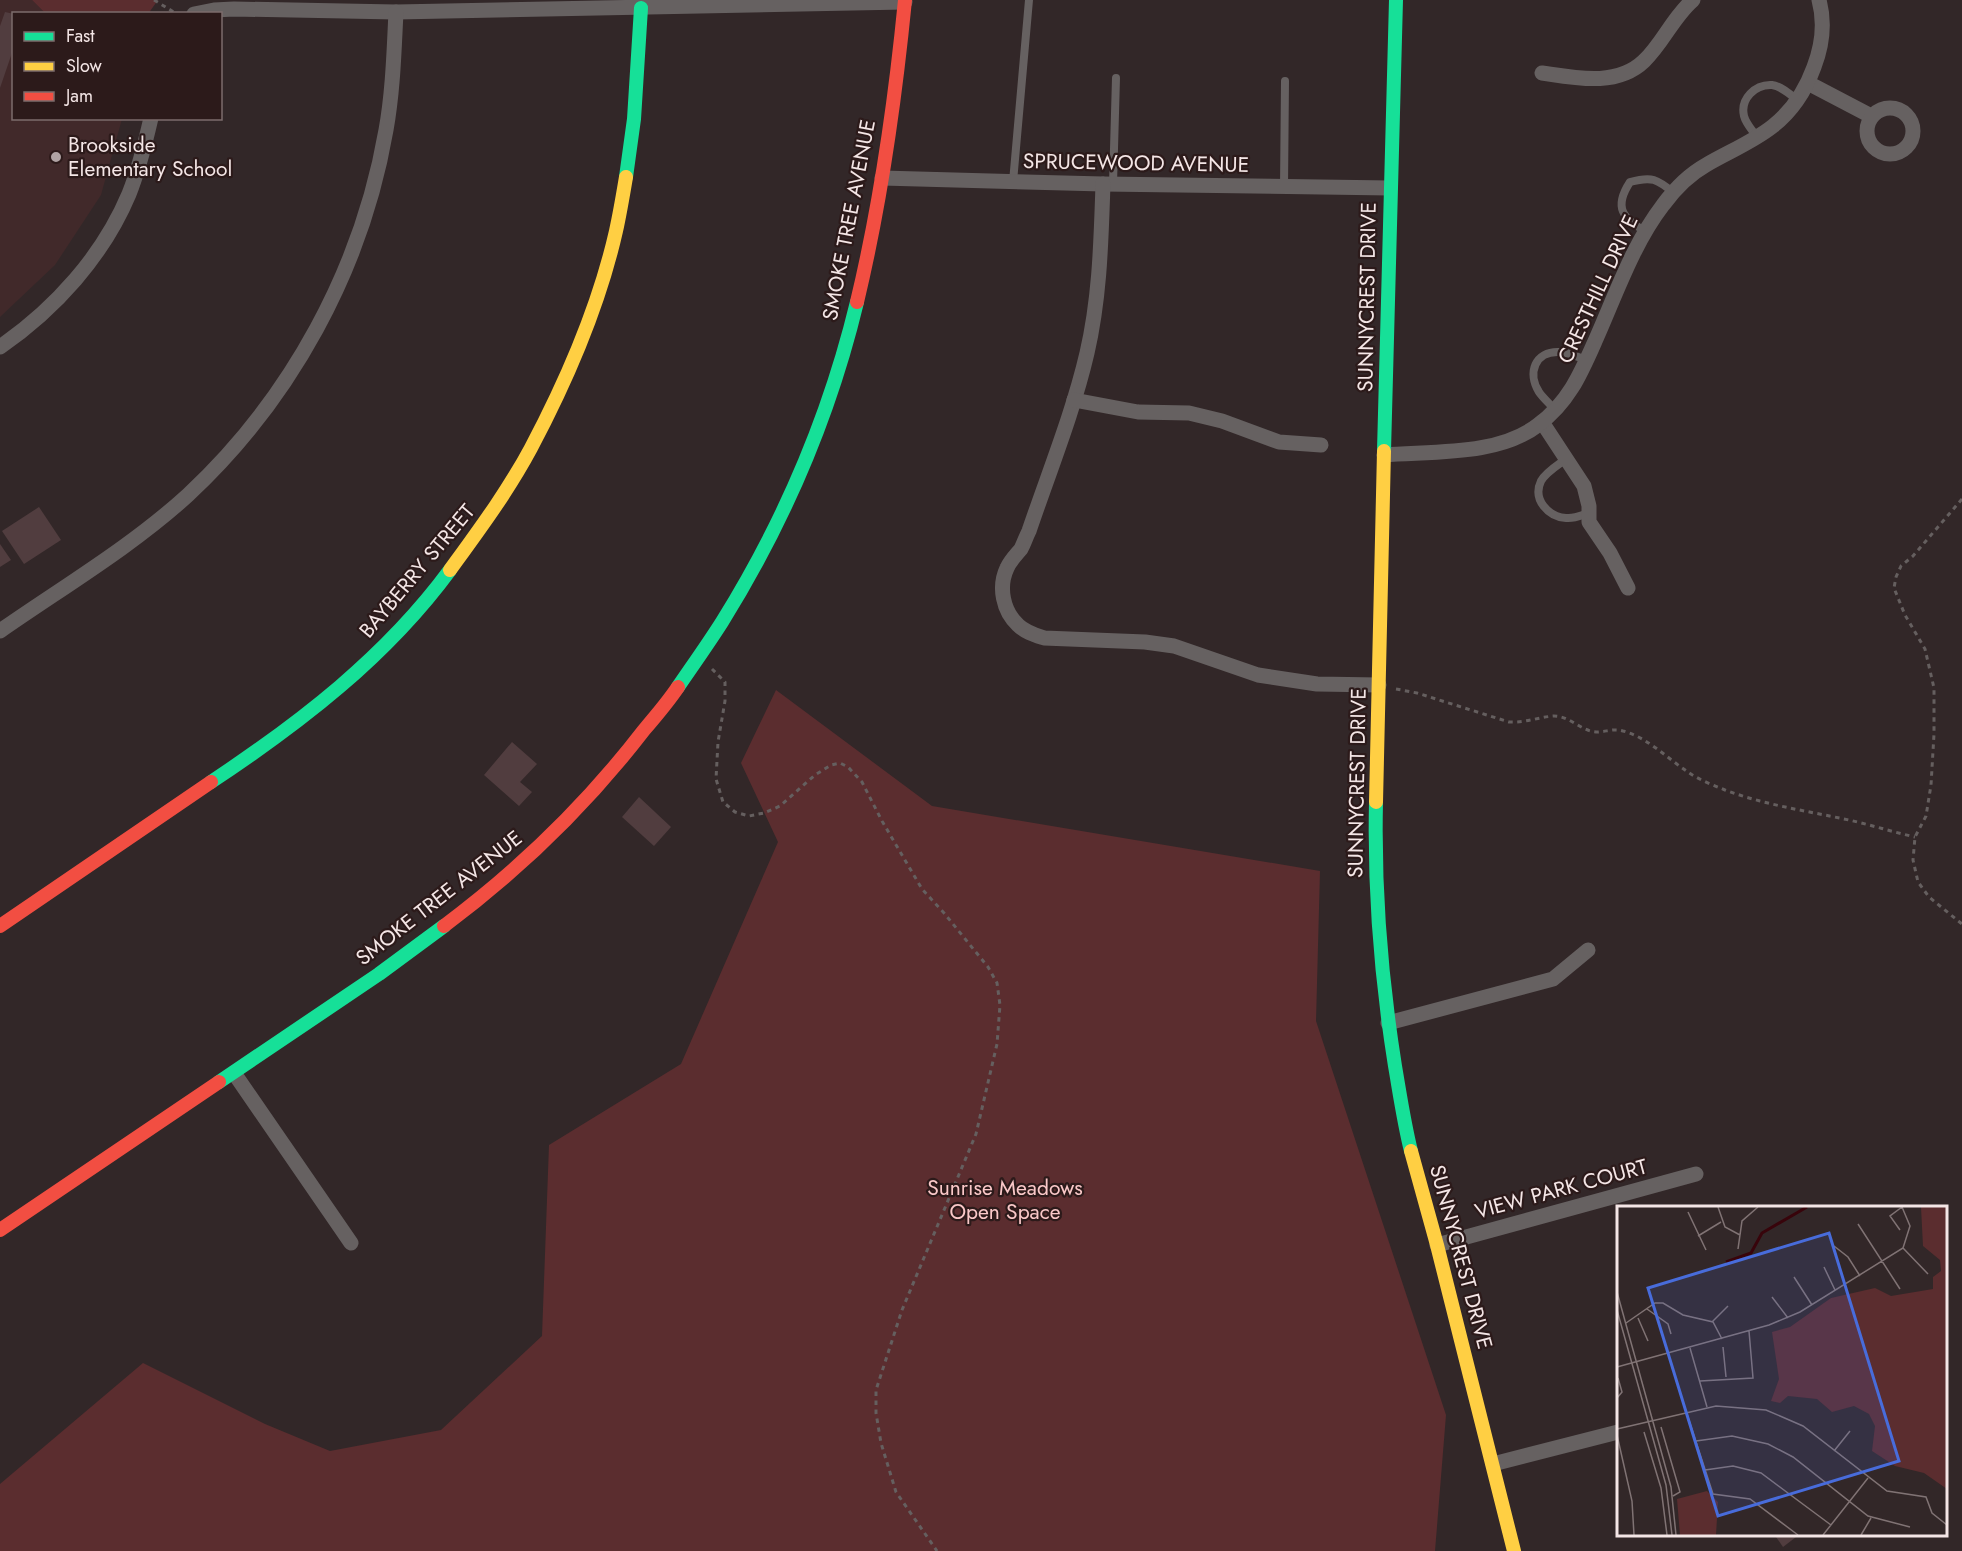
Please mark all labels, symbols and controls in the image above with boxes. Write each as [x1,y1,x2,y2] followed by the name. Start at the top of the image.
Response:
[12,12,222,120] legend
[66,23,95,49] text: Fast
[66,53,103,79] text: Slow
[64,83,93,109] text: Jam
[815,117,883,323] street label: SMOKE TREE AVENUE
[68,130,232,184] place label: Brookside Elementary School
[1023,146,1249,180] street label: SPRUCEWOOD AVENUE
[49,150,63,164] marker: Brookside Elementary School
[1350,202,1384,392] street label: SUNNYCREST DRIVE
[1550,210,1646,368] street label: CRESTHILL DRIVE
[352,497,482,644] street label: BAYBERRY STREET
[1340,688,1374,878] street label: SUNNYCREST DRIVE
[349,823,529,973] street label: SMOKE TREE AVENUE
[1472,1152,1651,1226] street label: VIEW PARK COURT
[1422,1161,1500,1353] street label: SUNNYCREST DRIVE
[927,1173,1083,1227] park label: Sunrise Meadows Open Space
[1617,1206,1947,1536] inset map

